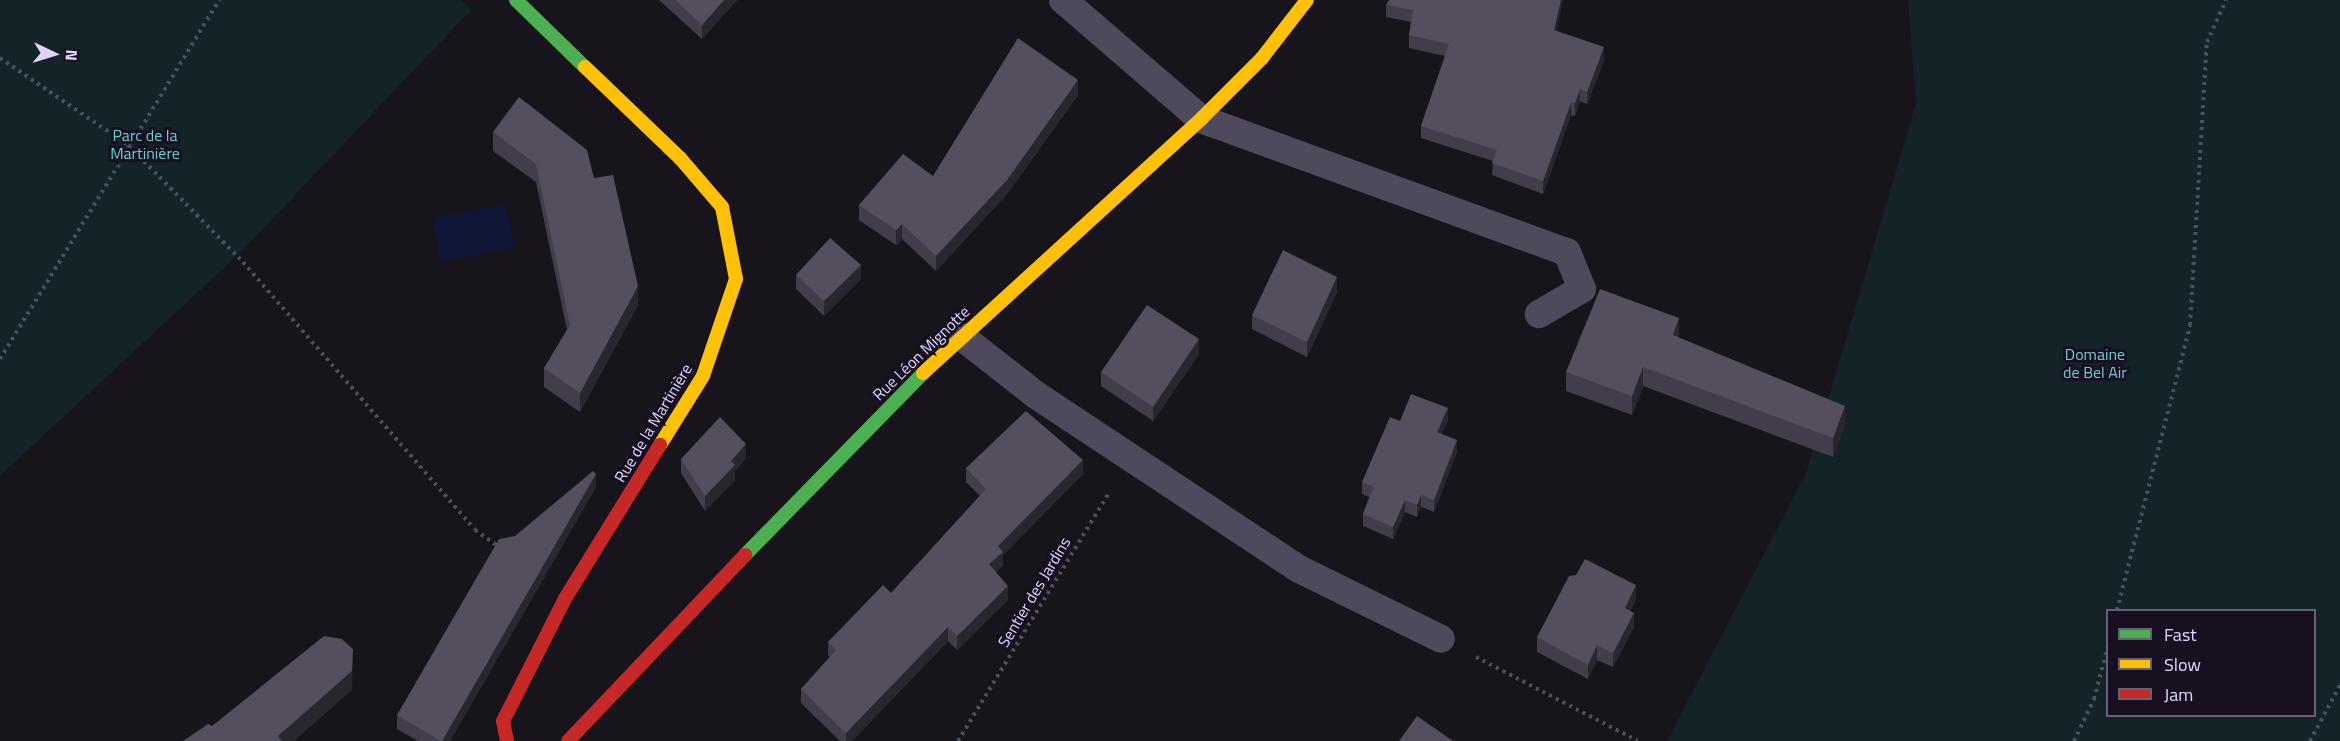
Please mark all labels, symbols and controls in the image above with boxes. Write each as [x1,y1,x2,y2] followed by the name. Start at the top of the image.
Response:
[24,24,84,84] north arrow
[60,49,84,62] text: N
[110,125,180,163] park label: Parc de la Martinière
[868,302,974,404] street label: Rue Léon Mignotte
[2063,344,2127,382] park label: Domaine de Bel Air
[610,360,696,486] street label: Rue de la Martinière
[994,533,1074,651] street label: Sentier des Jardins
[2106,609,2316,717] legend
[2164,621,2197,648] text: Fast
[2164,651,2201,678] text: Slow
[2164,681,2193,708] text: Jam

